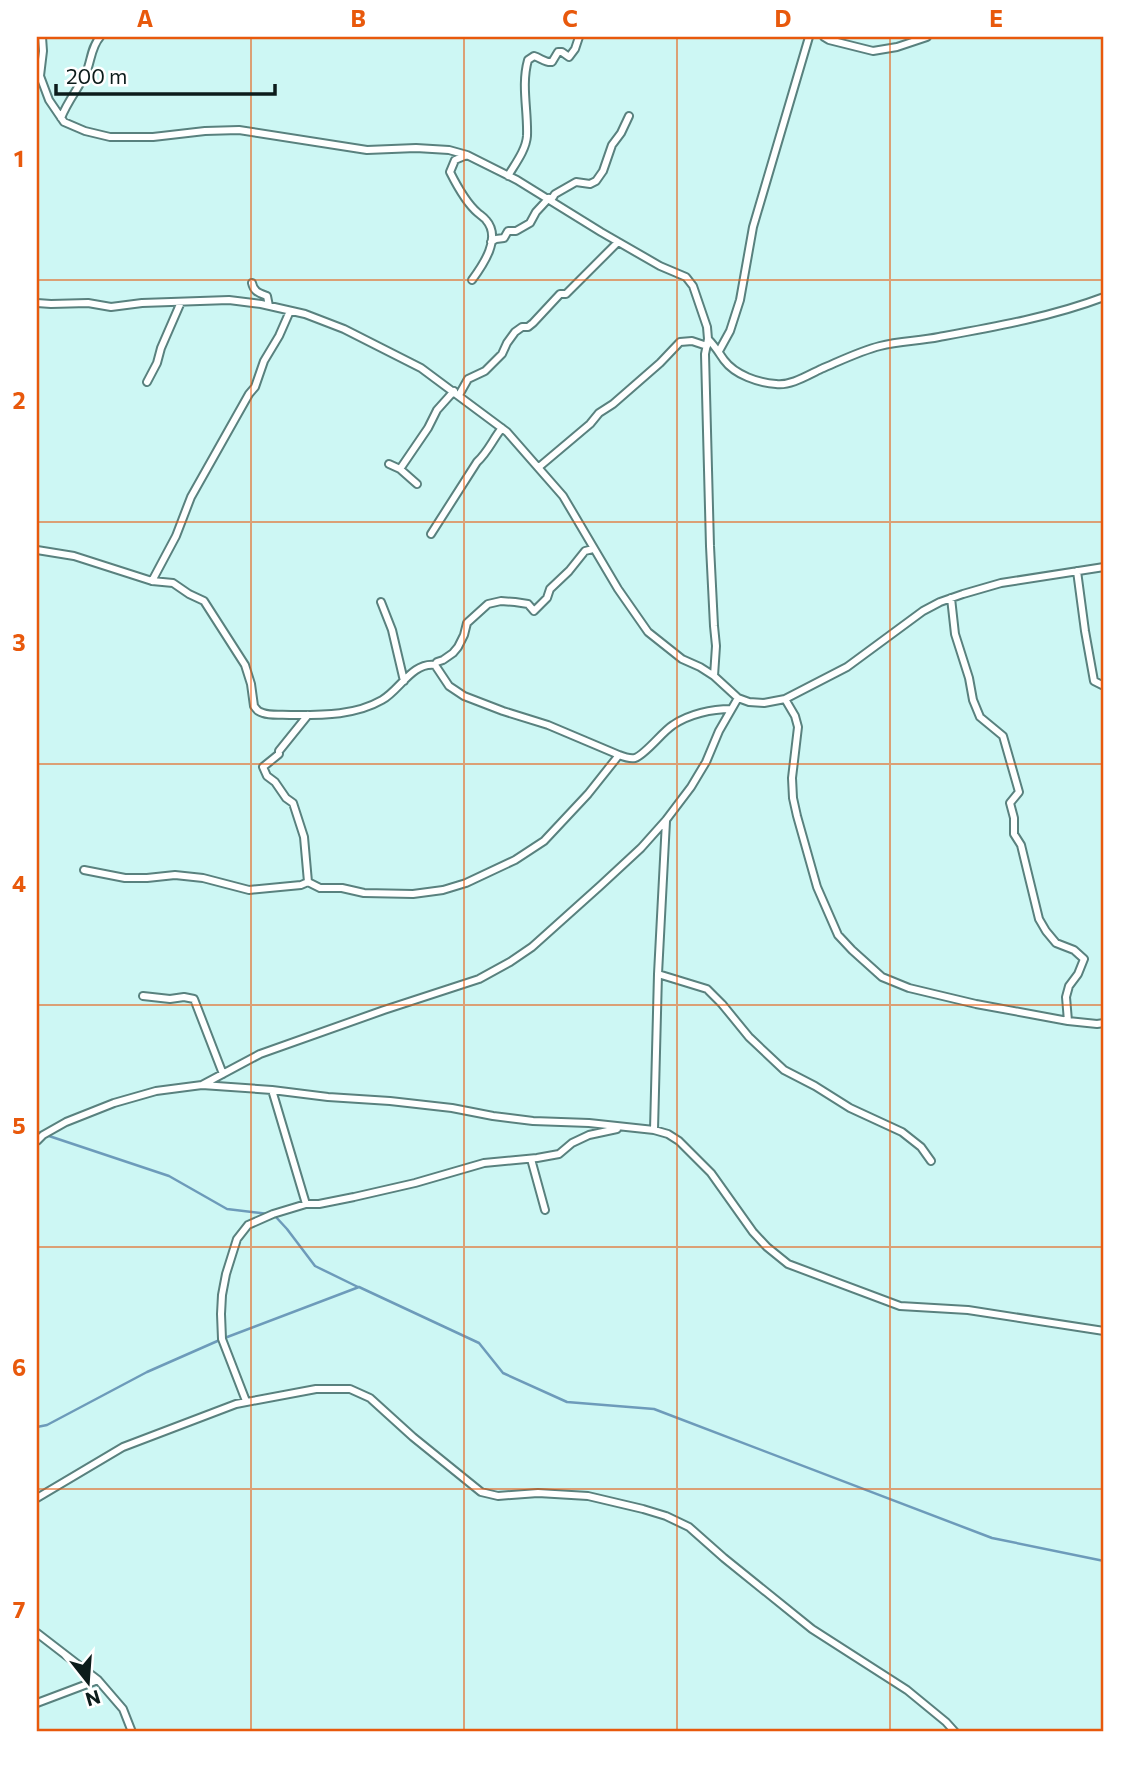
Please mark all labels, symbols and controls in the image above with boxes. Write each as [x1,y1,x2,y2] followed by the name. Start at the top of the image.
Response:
[137,4,154,32] text: A
[350,4,366,32] text: B
[562,4,578,32] text: C
[775,4,792,32] text: D
[989,4,1003,32] text: E
[56,52,275,96] scale bar
[66,63,127,88] text: 200 m
[14,144,24,172] text: 1
[12,386,26,414] text: 2
[12,628,26,656] text: 3
[12,869,26,897] text: 4
[12,1111,26,1139] text: 5
[12,1353,26,1381] text: 6
[13,1595,25,1623] text: 7
[52,1646,122,1716] north arrow
[83,1686,103,1712] text: N

